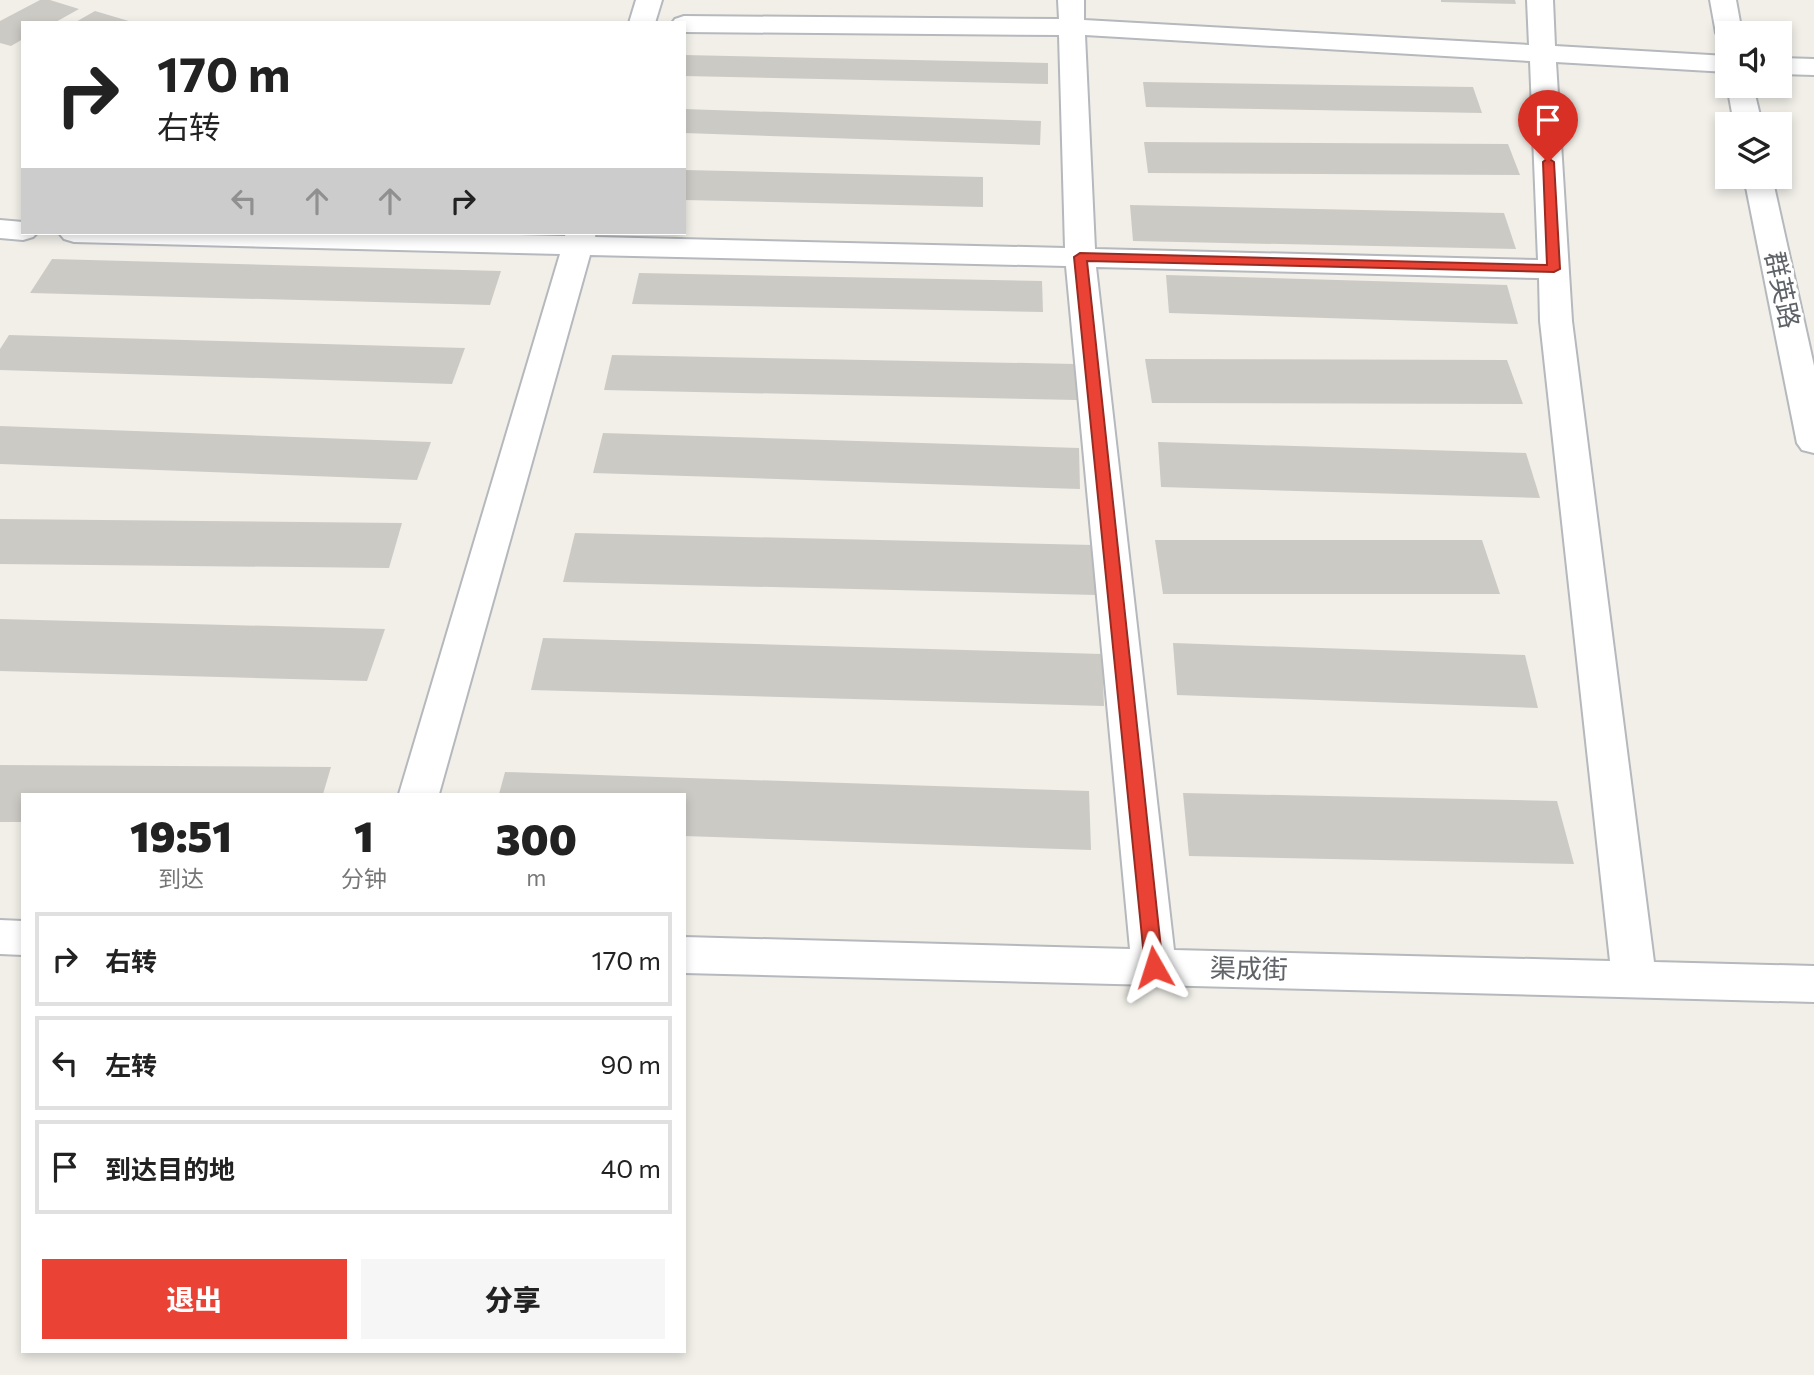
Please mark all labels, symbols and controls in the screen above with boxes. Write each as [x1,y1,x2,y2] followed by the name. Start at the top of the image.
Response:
[1715,21,1792,189] map controls
[1715,21,1792,98] button: sound
[157,42,290,102] text: 170 m
[42,49,133,140] icon: right
[1518,90,1578,162] pin
[1529,101,1567,139] icon: arrive
[157,106,221,146] text: 右转
[1715,112,1792,189] button: layers
[225,182,263,220] icon: left
[298,182,336,220] icon: ahead
[371,182,409,220] icon: ahead
[444,182,482,220] icon: right
[1760,248,1807,331] street label: 群英路
[130,809,232,861] text: 19:51
[354,809,374,861] text: 1
[496,812,577,864] text: 300
[526,863,546,891] text: m
[158,864,204,892] text: 到达
[341,864,387,892] text: 分钟
[1117,930,1191,1004] position arrow
[46,940,84,978] icon: right
[592,944,661,975] text: 170 m
[105,945,157,976] text: 右转
[1210,951,1288,984] street label: 渠成街
[46,1044,84,1082] icon: left
[601,1048,661,1079] text: 90 m
[105,1049,157,1080] text: 左转
[46,1148,84,1186] icon: arrive
[601,1152,661,1183] text: 40 m
[105,1153,235,1184] text: 到达目的地
[42,1259,347,1339] button: 退出
[361,1259,665,1339] button: 分享

